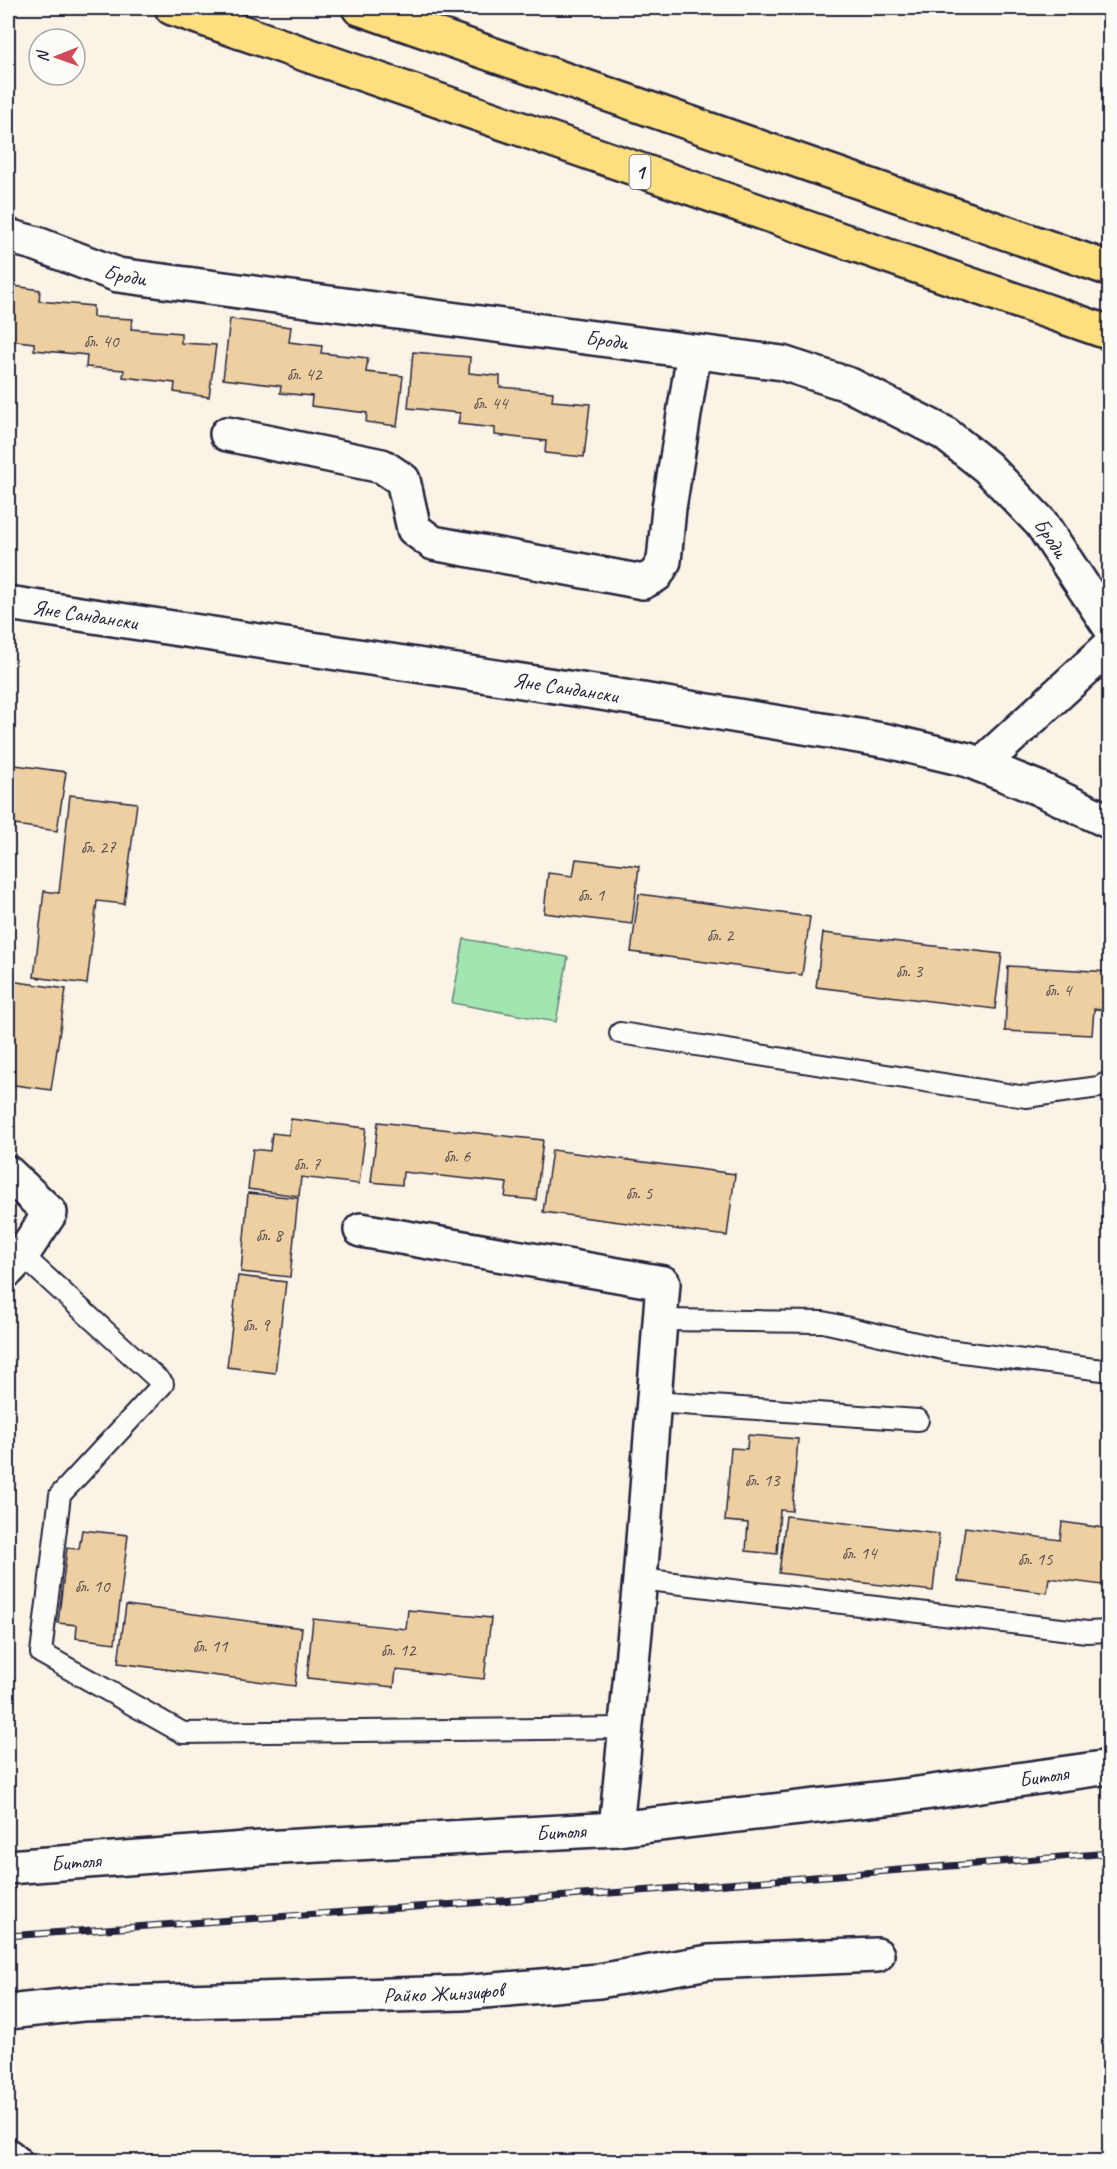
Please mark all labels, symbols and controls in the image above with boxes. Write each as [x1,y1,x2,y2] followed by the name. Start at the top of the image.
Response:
[27,27,87,87] north arrow
[33,49,53,62] text: N
[630,155,650,189] road number: 1
[100,258,149,292] street label: Броди
[584,324,631,356] street label: Броди
[83,330,120,352] house number: бл. 40
[286,363,323,385] house number: бл. 42
[472,392,509,414] house number: бл. 44
[1028,513,1074,564] street label: Броди
[31,594,141,636] street label: Яне Сандански
[511,667,621,709] street label: Яне Сандански
[80,836,116,858] house number: бл. 27
[578,884,605,906] house number: бл. 1
[707,924,735,946] house number: бл. 2
[896,960,924,982] house number: бл. 3
[1045,979,1073,1001] house number: бл. 4
[444,1145,471,1167] house number: бл. 6
[294,1153,321,1175] house number: бл. 7
[626,1182,653,1204] house number: бл. 5
[256,1224,284,1246] house number: бл. 8
[243,1314,271,1336] house number: бл. 9
[744,1469,781,1491] house number: бл. 13
[841,1542,878,1564] house number: бл. 14
[1017,1548,1053,1570] house number: бл. 15
[74,1575,111,1597] house number: бл. 10
[192,1635,228,1657] house number: бл. 11
[380,1639,417,1661] house number: бл. 12
[1017,1760,1072,1793] street label: Битоля
[535,1818,588,1846] street label: Битоля
[50,1847,103,1877] street label: Битоля
[383,1976,509,2008] street label: Райко Жинзифов

